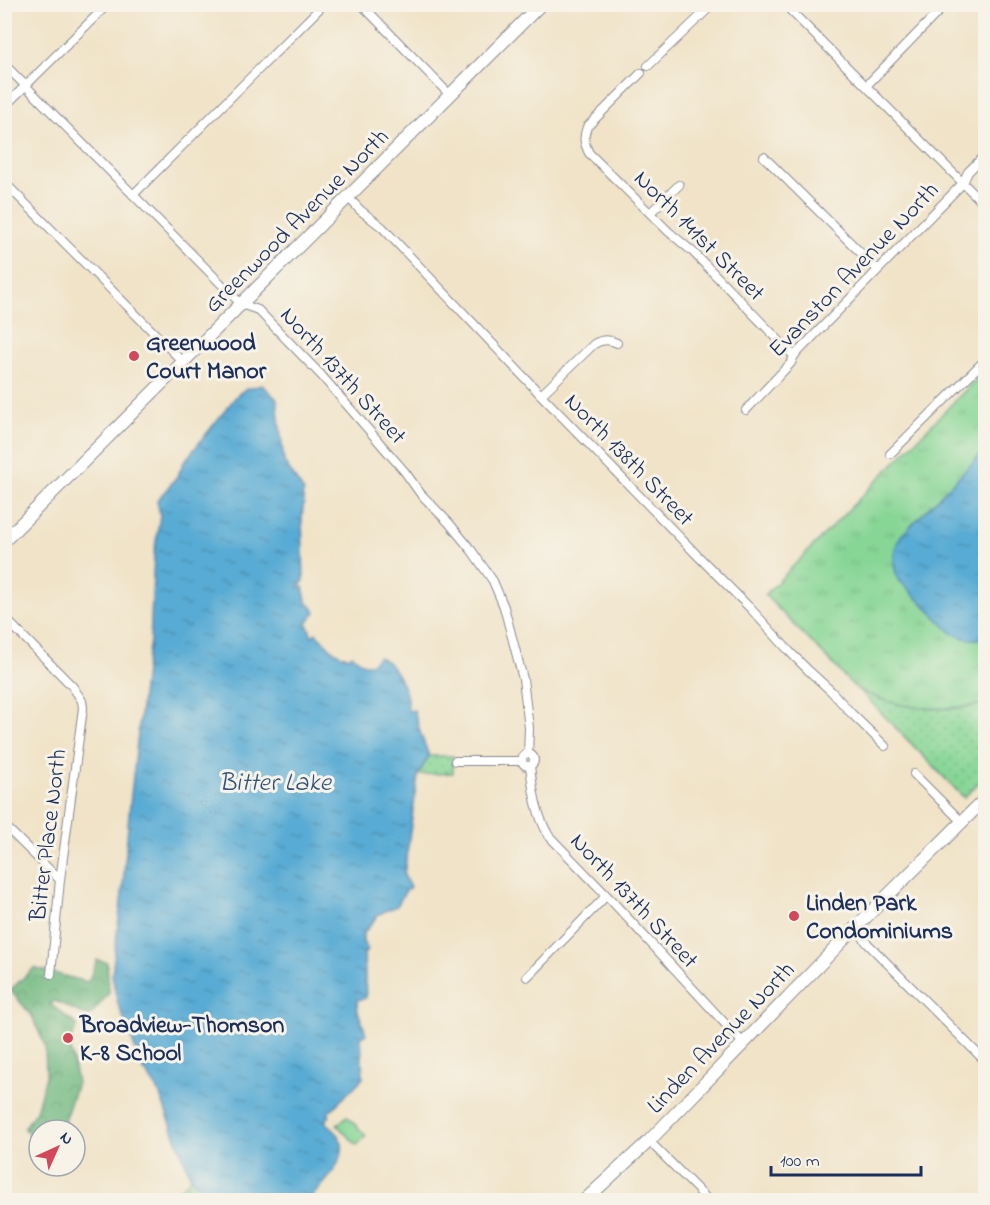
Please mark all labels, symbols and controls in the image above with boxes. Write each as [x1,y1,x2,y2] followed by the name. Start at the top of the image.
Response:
[197,121,398,322] street label: Greenwood Avenue North
[625,163,772,310] street label: North 141st Street
[761,175,948,367] street label: Evanston Avenue North
[271,300,414,453] street label: North 137th Street
[146,327,267,390] place label: Greenwood Court Manor
[127,349,141,363] marker: Greenwood Court Manor
[555,386,701,536] street label: North 138th Street
[21,747,77,924] street label: Bitter Place North
[219,765,333,803] water label: Bitter Lake
[561,826,706,978] street label: North 137th Street
[806,887,953,950] place label: Linden Park Condominiums
[787,909,801,923] marker: Linden Park Condominiums
[640,954,804,1123] street label: Linden Avenue North
[79,1009,285,1072] place label: Broadview-Thomson K-8 School
[61,1031,75,1045] marker: Broadview-Thomson K-8 School
[27,1118,87,1178] north arrow
[54,1126,79,1151] text: N
[771,1139,921,1177] scale bar
[780,1149,820,1175] text: 100 m

